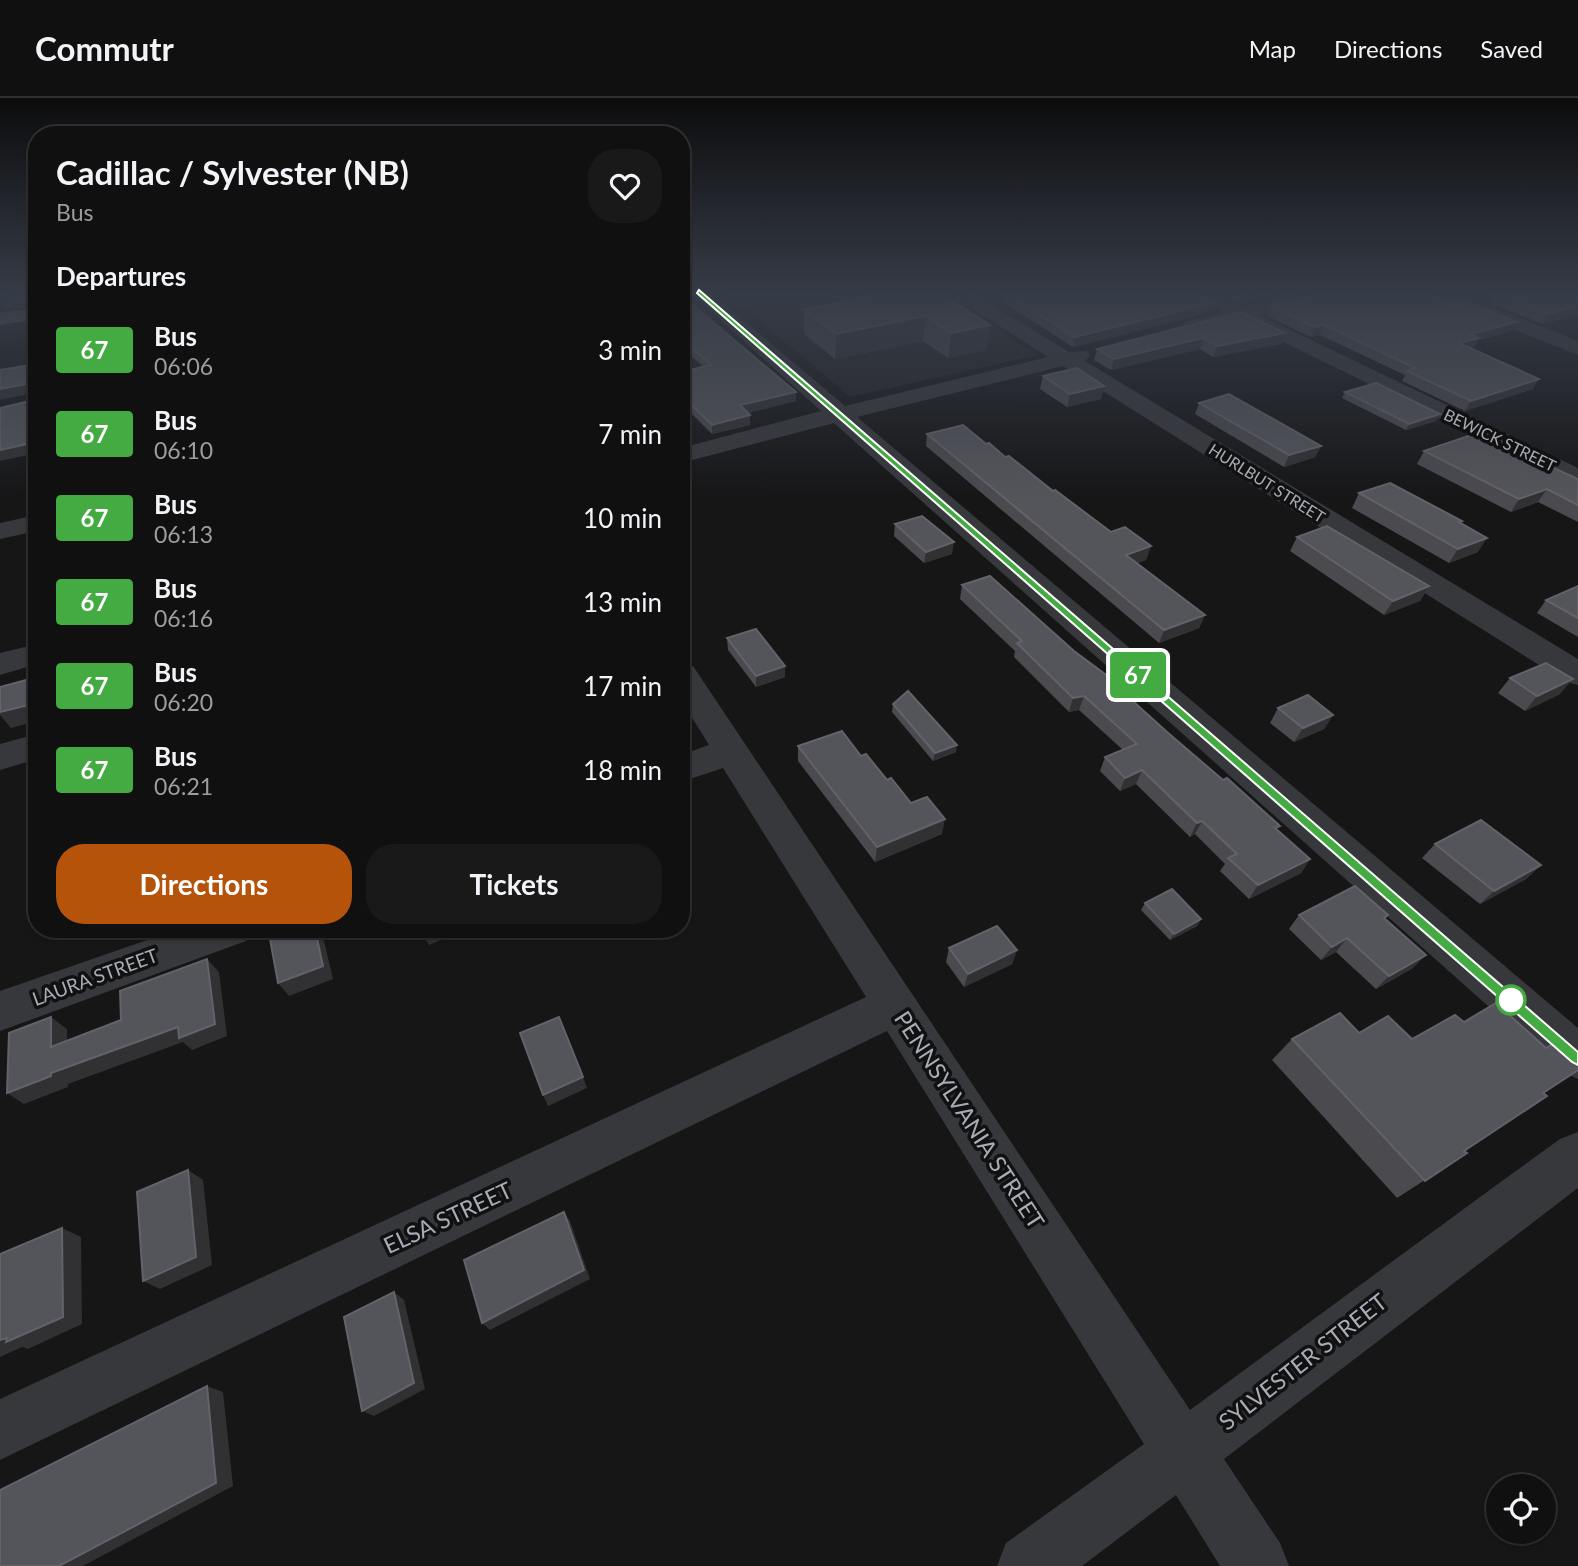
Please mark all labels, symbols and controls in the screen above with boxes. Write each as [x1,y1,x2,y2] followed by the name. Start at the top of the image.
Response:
[35,28,174,68] text: Commutr
[1249,34,1296,63] text: Map
[1334,34,1442,63] text: Directions
[1480,34,1543,63] text: Saved
[588,149,662,223] button: heart
[56,152,409,192] text: Cadillac / Sylvester (NB)
[56,198,93,226] text: Bus
[56,260,186,292] text: Departures
[154,320,197,352] text: Bus
[598,334,662,366] text: 3 min
[81,335,108,364] text: 67
[154,352,213,380] text: 06:06
[154,404,197,436] text: Bus
[1441,404,1560,475] street label: BEWICK STREET
[598,418,662,450] text: 7 min
[81,419,108,448] text: 67
[154,436,213,464] text: 06:10
[1206,439,1329,526] street label: HURLBUT STREET
[154,488,197,520] text: Bus
[583,502,662,534] text: 10 min
[81,503,108,532] text: 67
[154,520,213,548] text: 06:13
[154,572,197,604] text: Bus
[583,586,662,618] text: 13 min
[81,587,108,616] text: 67
[154,604,213,632] text: 06:16
[1106,652,1170,698] line badge: 67
[154,656,197,688] text: Bus
[1124,660,1152,689] text: 67
[583,670,662,702] text: 17 min
[81,671,108,700] text: 67
[154,688,213,716] text: 06:20
[154,740,197,772] text: Bus
[583,754,662,786] text: 18 min
[81,755,108,784] text: 67
[154,772,213,800] text: 06:21
[56,844,352,924] button: Directions
[366,844,662,924] button: Tickets
[29,943,161,1010] street label: LAURA STREET
[1496,985,1526,1015] unlabelled marker
[889,1005,1051,1234] street label: PENNSYLVANIA STREET
[379,1175,517,1259] street label: ELSA STREET
[1213,1287,1392,1435] street label: SYLVESTER STREET
[1486,1474,1556,1544] map controls
[1486,1474,1556,1544] button: locate

